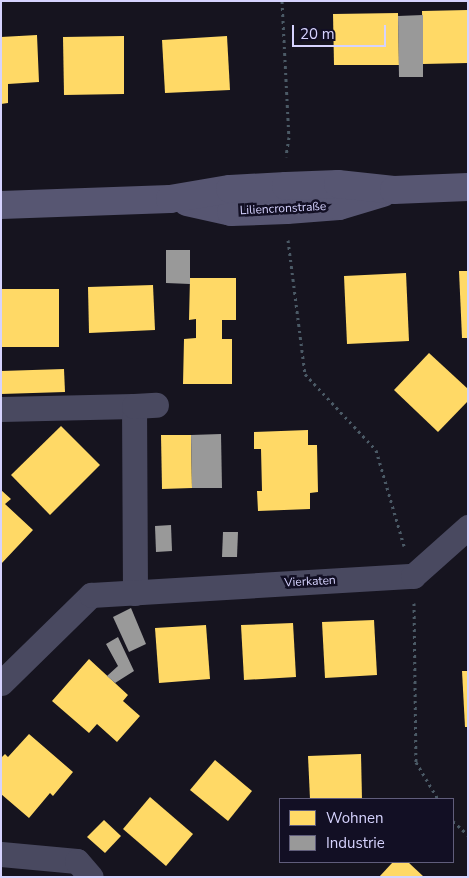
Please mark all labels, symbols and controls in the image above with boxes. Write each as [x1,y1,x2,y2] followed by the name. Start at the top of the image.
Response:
[294,15,388,47] scale bar
[300,24,335,44] text: 20 m
[239,200,327,218] street label: Liliencronstraße
[284,573,336,591] street label: Vierkaten
[279,798,454,863] legend
[326,808,384,828] text: Wohnen
[326,833,385,853] text: Industrie

